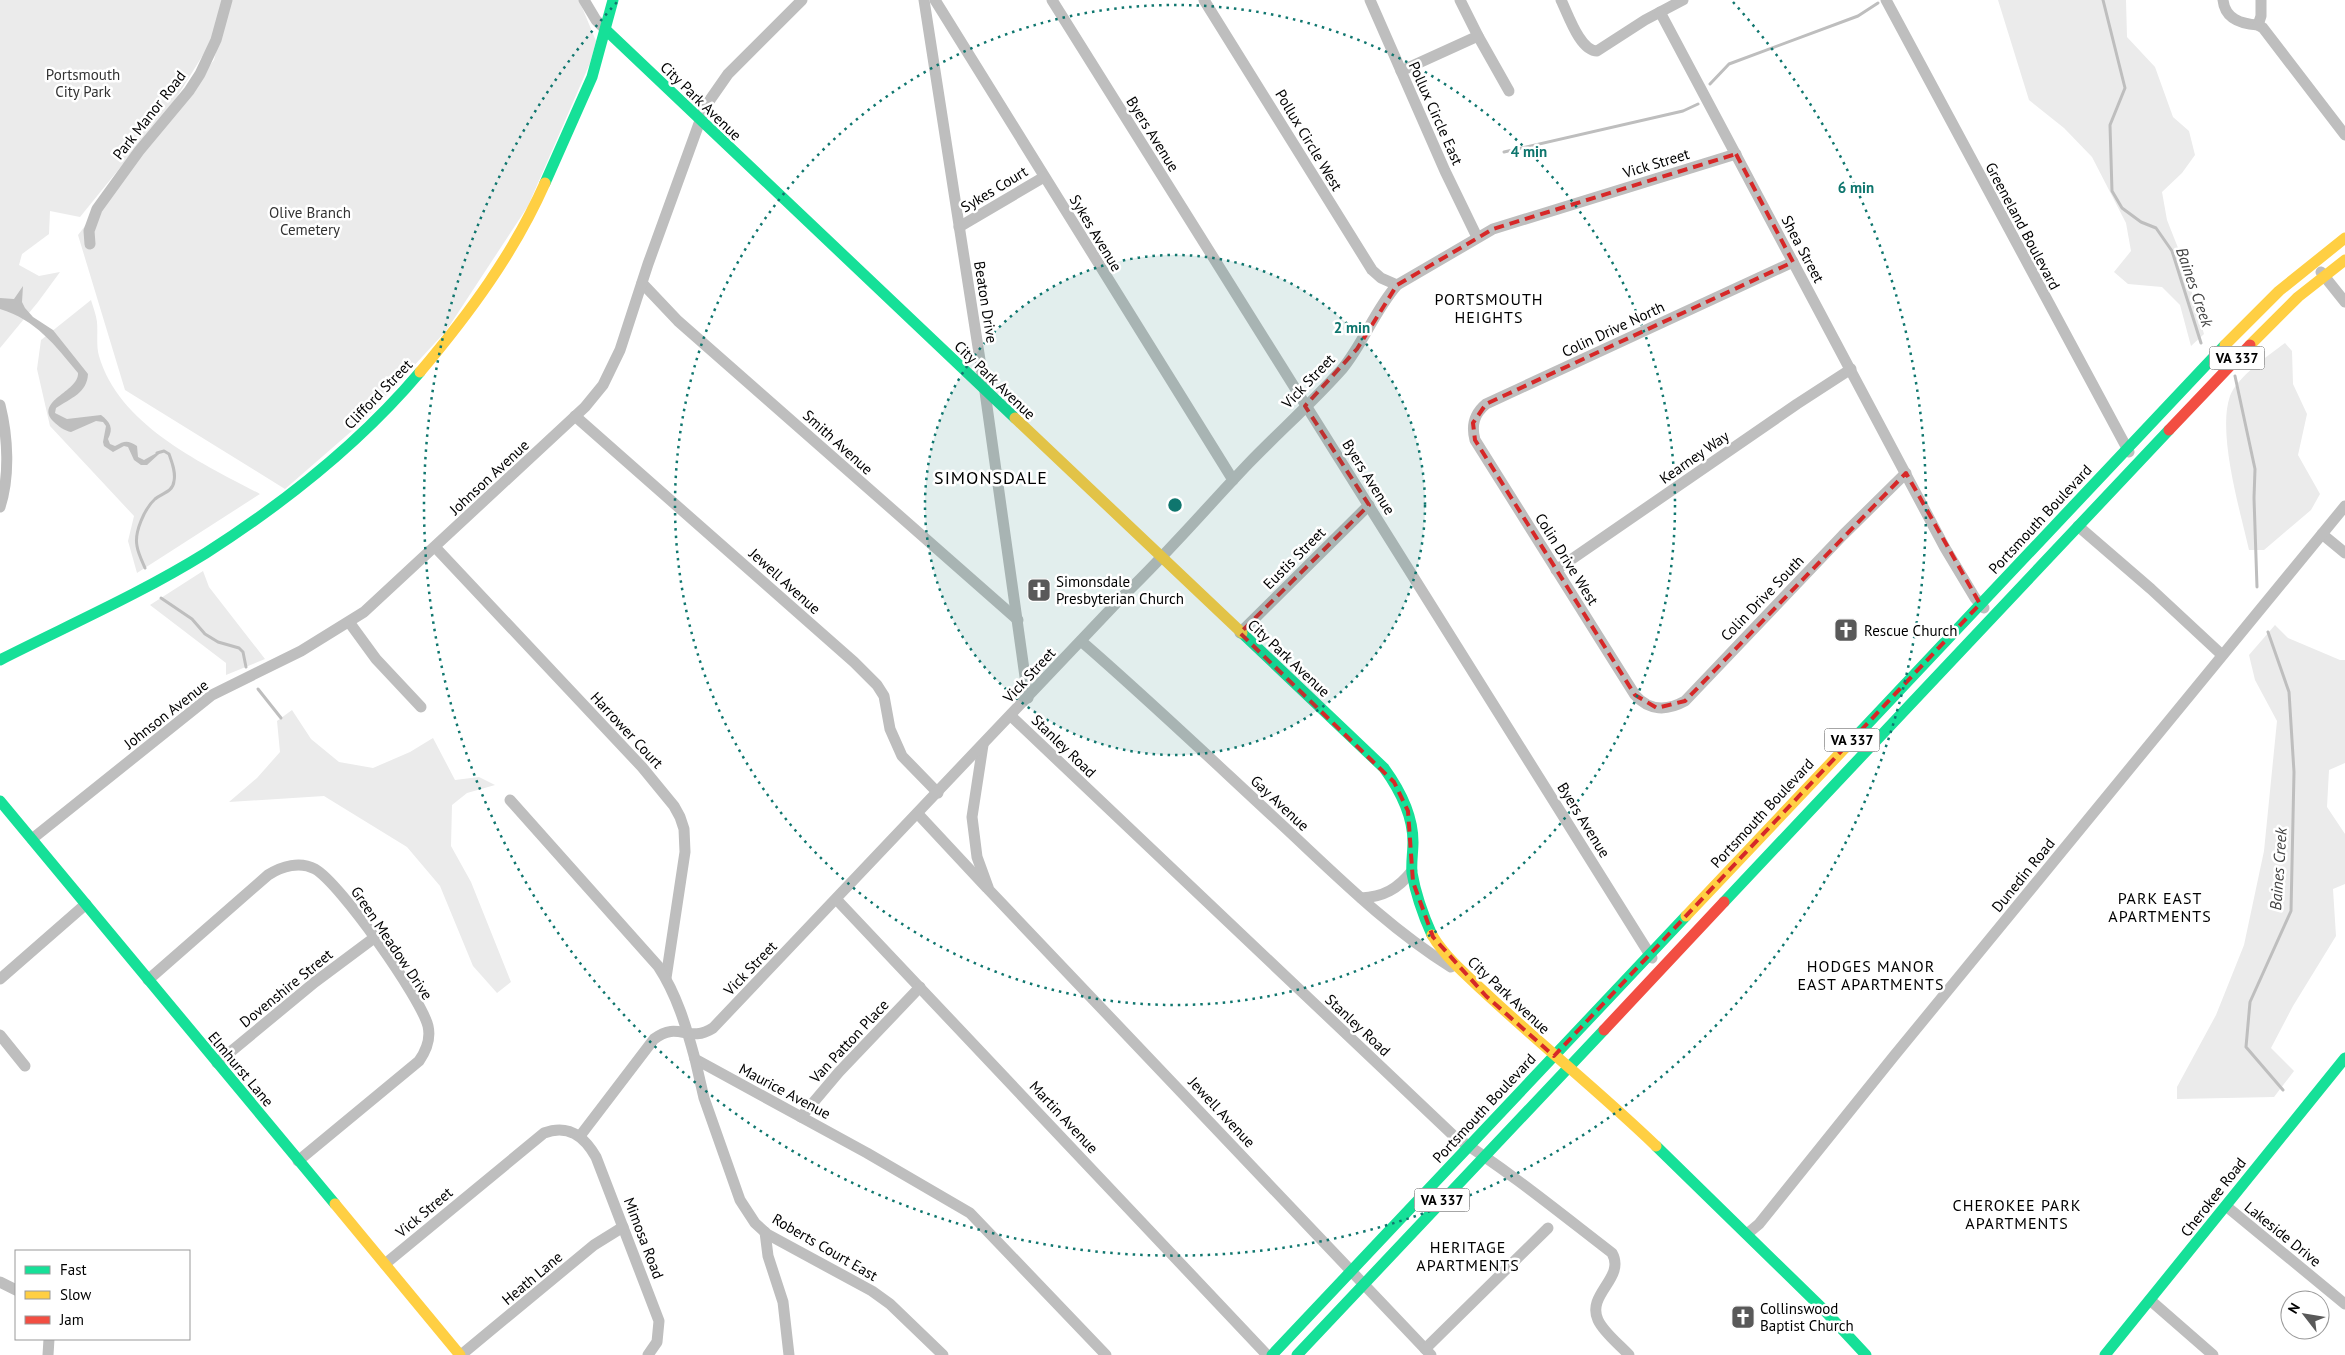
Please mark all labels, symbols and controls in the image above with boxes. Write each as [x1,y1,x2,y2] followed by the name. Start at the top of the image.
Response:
[656,57,746,145] street label: City Park Avenue
[1405,58,1467,168] street label: Pollux Circle East
[46,65,120,101] park label: Portsmouth City Park
[108,67,190,163] street label: Park Manor Road
[1271,86,1347,194] street label: Pollux Circle West
[1122,93,1184,175] street label: Byers Avenue
[1511,142,1547,161] text: 4 min
[1620,144,1691,182] street label: Vick Street
[1981,159,2065,293] street label: Greeneland Boulevard
[957,162,1031,216] street label: Sykes Court
[1838,178,1874,197] text: 6 min
[1066,191,1126,275] street label: Sykes Avenue
[269,203,351,239] park label: Olive Branch Cemetery
[1777,212,1829,286] street label: Shea Street
[2172,245,2218,330] water label: Baines Creek
[970,260,1002,344] street label: Beaton Drive
[1434,289,1544,327] district label: PORTSMOUTH HEIGHTS
[1559,297,1667,361] street label: Colin Drive North
[1334,318,1370,337] text: 2 min
[950,336,1040,424] street label: City Park Avenue
[2210,346,2264,369] road number: VA 337
[1277,350,1339,413] street label: Vick Street
[340,355,416,433] street label: Clifford Street
[799,406,877,478] street label: Smith Avenue
[1656,426,1732,488] street label: Kearney Way
[445,435,533,519] street label: Johnson Avenue
[1338,436,1400,518] street label: Byers Avenue
[1984,460,2096,578] street label: Portsmouth Boulevard
[934,466,1048,489] district label: SIMONSDALE
[1166,496,1184,514] centre of rings
[1531,510,1603,608] street label: Colin Drive West
[1259,523,1329,593] street label: Eustis Street
[745,543,825,618] street label: Jewell Avenue
[1716,551,1808,645] street label: Colin Drive South
[1056,572,1184,608] place label: Simonsdale Presbyterian Church
[1026,577,1052,603] church icon: Simonsdale Presbyterian Church
[1244,615,1334,701] street label: City Park Avenue
[1833,617,1859,643] church icon: Rescue Church
[1864,621,1958,640] place label: Rescue Church
[998,644,1059,707] street label: Vick Street
[119,675,212,753] street label: Johnson Avenue
[587,688,667,772] street label: Harrower Court
[1028,710,1100,782] street label: Stanley Road
[1824,728,1880,752] road number: VA 337
[1706,754,1818,872] street label: Portsmouth Boulevard
[1247,771,1313,835] street label: Gay Avenue
[1553,779,1615,861] street label: Byers Avenue
[2265,826,2291,911] water label: Baines Creek
[1987,834,2059,916] street label: Dunedin Road
[347,883,437,1003] street label: Green Meadow Drive
[2108,888,2212,926] district label: PARK EAST APARTMENTS
[719,937,781,1000] street label: Vick Street
[236,945,336,1031] street label: Dovenshire Street
[1464,952,1554,1038] street label: City Park Avenue
[1798,956,1944,994] district label: HODGES MANOR EAST APARTMENTS
[1321,990,1395,1060] street label: Stanley Road
[805,995,893,1087] street label: Van Patton Place
[204,1028,278,1110] street label: Elmhurst Lane
[1428,1049,1540,1167] street label: Portsmouth Boulevard
[736,1059,834,1123] street label: Maurice Avenue
[1184,1072,1259,1151] street label: Jewell Avenue
[1025,1077,1103,1157] street label: Martin Avenue
[2176,1154,2250,1240] street label: Cherokee Road
[391,1183,456,1242] street label: Vick Street
[1414,1188,1470,1212] road number: VA 337
[620,1195,668,1281] street label: Mimosa Road
[1953,1195,2081,1233] district label: CHEROKEE PARK APARTMENTS
[2241,1197,2325,1271] street label: Lakeside Drive
[769,1209,881,1285] street label: Roberts Court East
[1416,1237,1520,1275] district label: HERITAGE APARTMENTS
[498,1247,566,1309] street label: Heath Lane
[15,1250,190,1340] legend
[60,1260,87,1279] text: Fast
[60,1285,91,1304] text: Slow
[2280,1290,2330,1340] north arrow
[1760,1299,1854,1335] place label: Collinswood Baptist Church
[2284,1300,2304,1317] text: N
[1730,1304,1756,1330] church icon: Collinswood Baptist Church
[59,1310,84,1329] text: Jam

